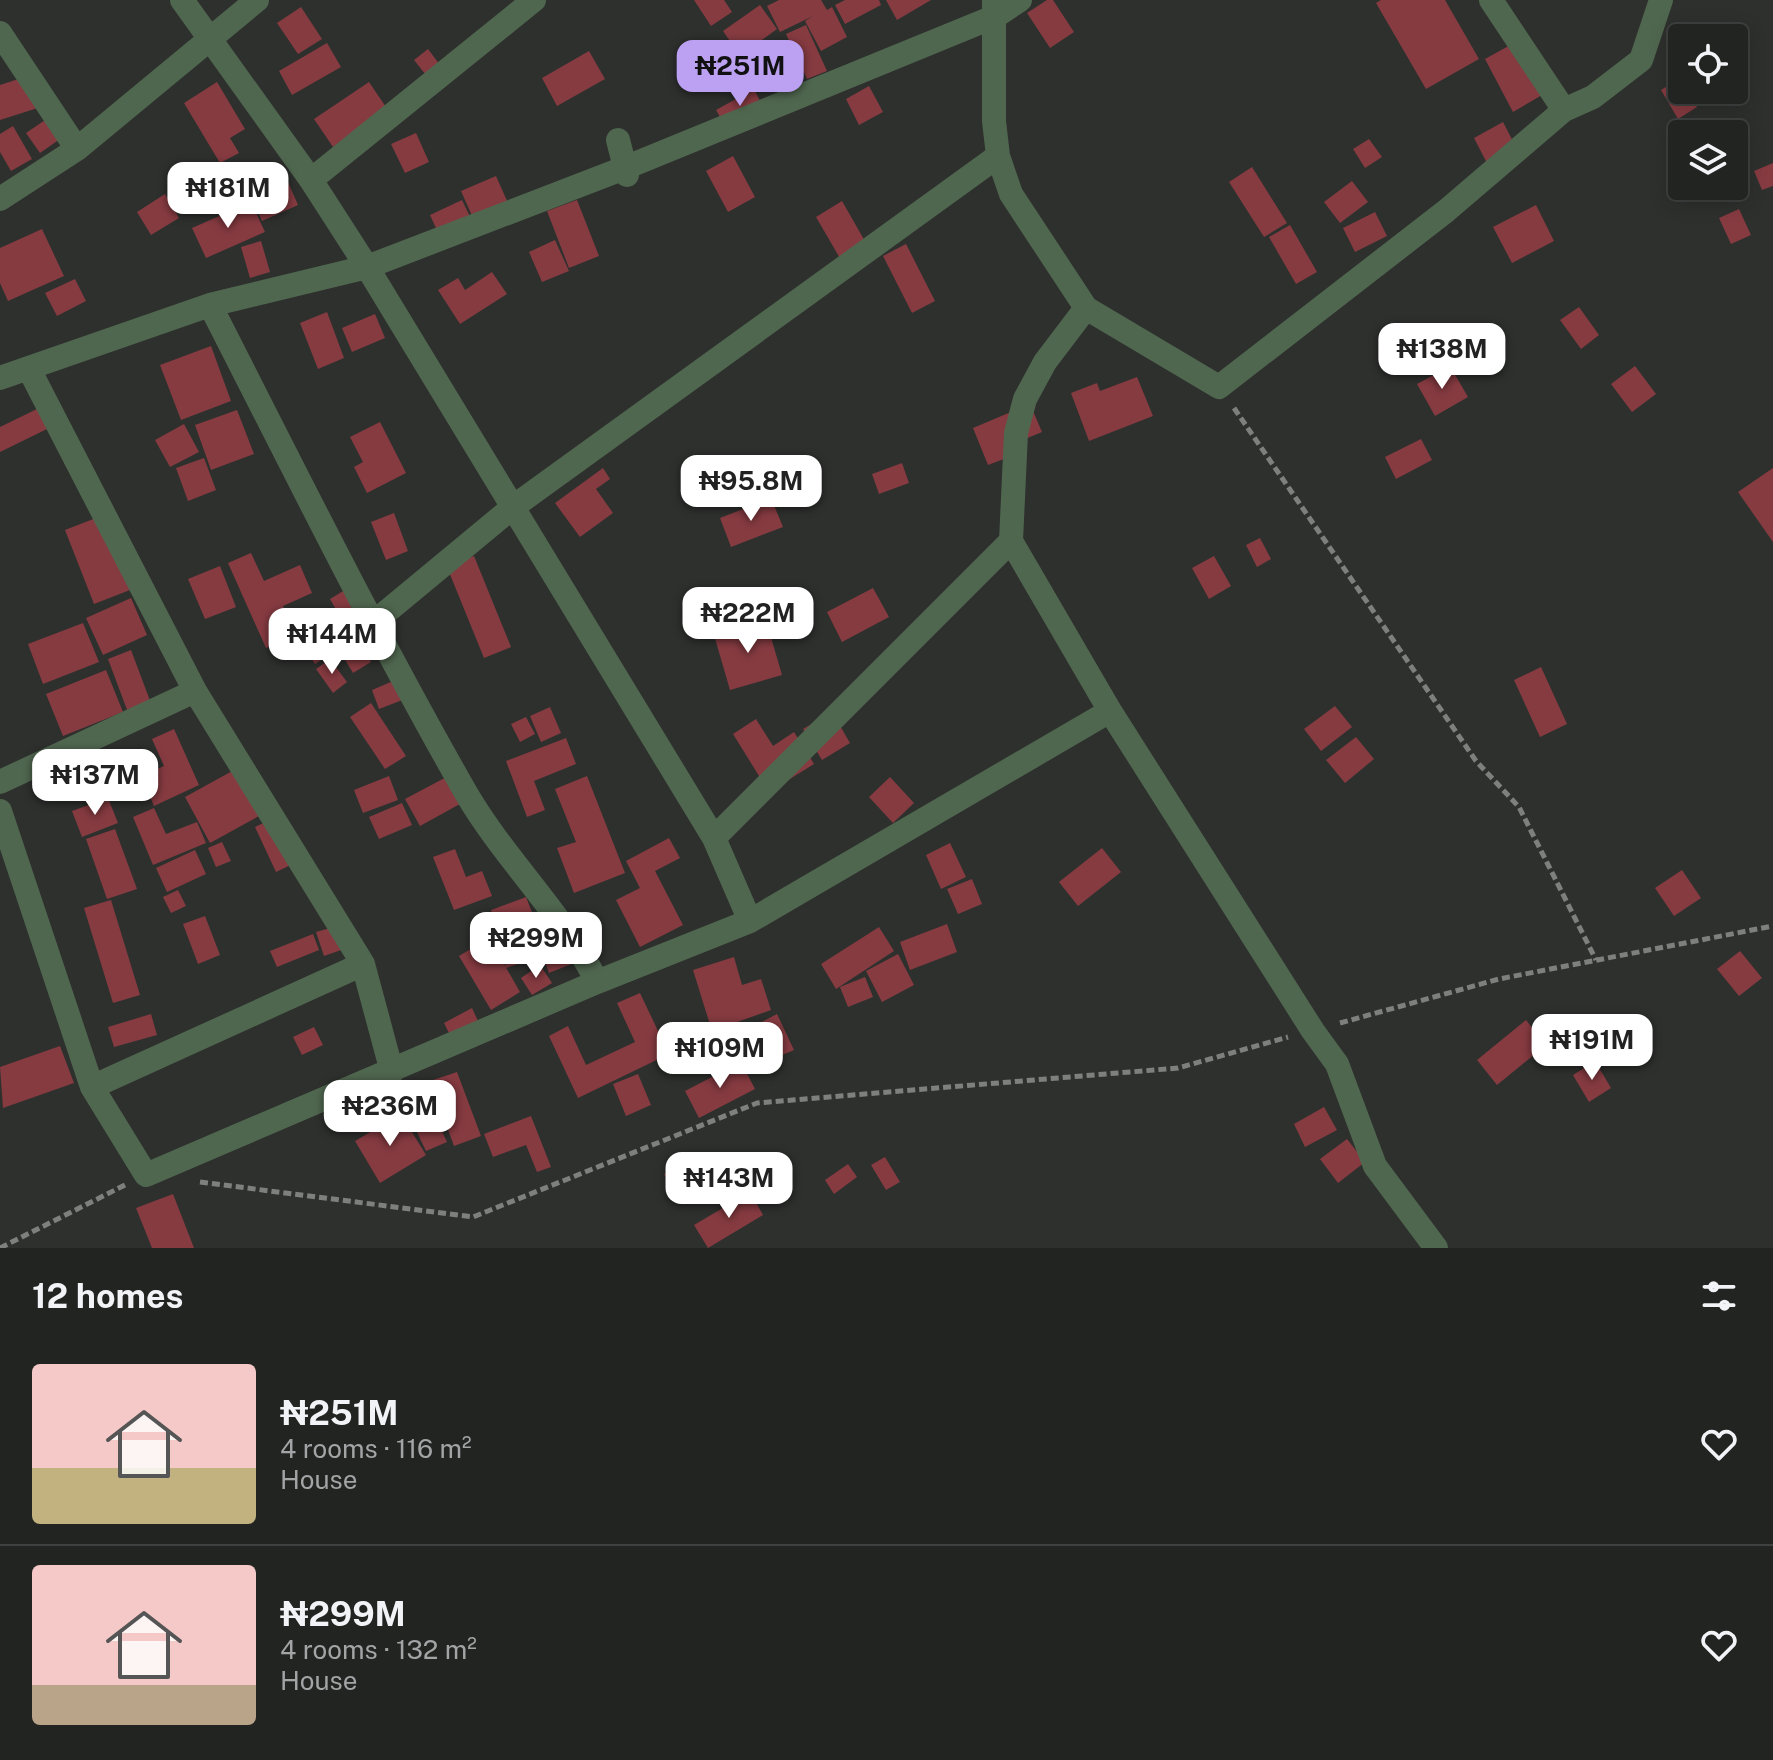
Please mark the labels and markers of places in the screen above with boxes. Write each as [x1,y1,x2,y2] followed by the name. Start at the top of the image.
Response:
[684,40,796,108] pin: ₦251M
[172,162,284,230] pin: ₦181M
[1386,323,1498,391] pin: ₦138M
[686,455,816,523] pin: ₦95.8M
[692,587,804,655] pin: ₦222M
[276,608,388,676] pin: ₦144M
[39,749,151,817] pin: ₦137M
[480,912,592,980] pin: ₦299M
[1536,1014,1648,1082] pin: ₦191M
[664,1022,776,1090] pin: ₦109M
[334,1080,446,1148] pin: ₦236M
[673,1152,785,1220] pin: ₦143M

